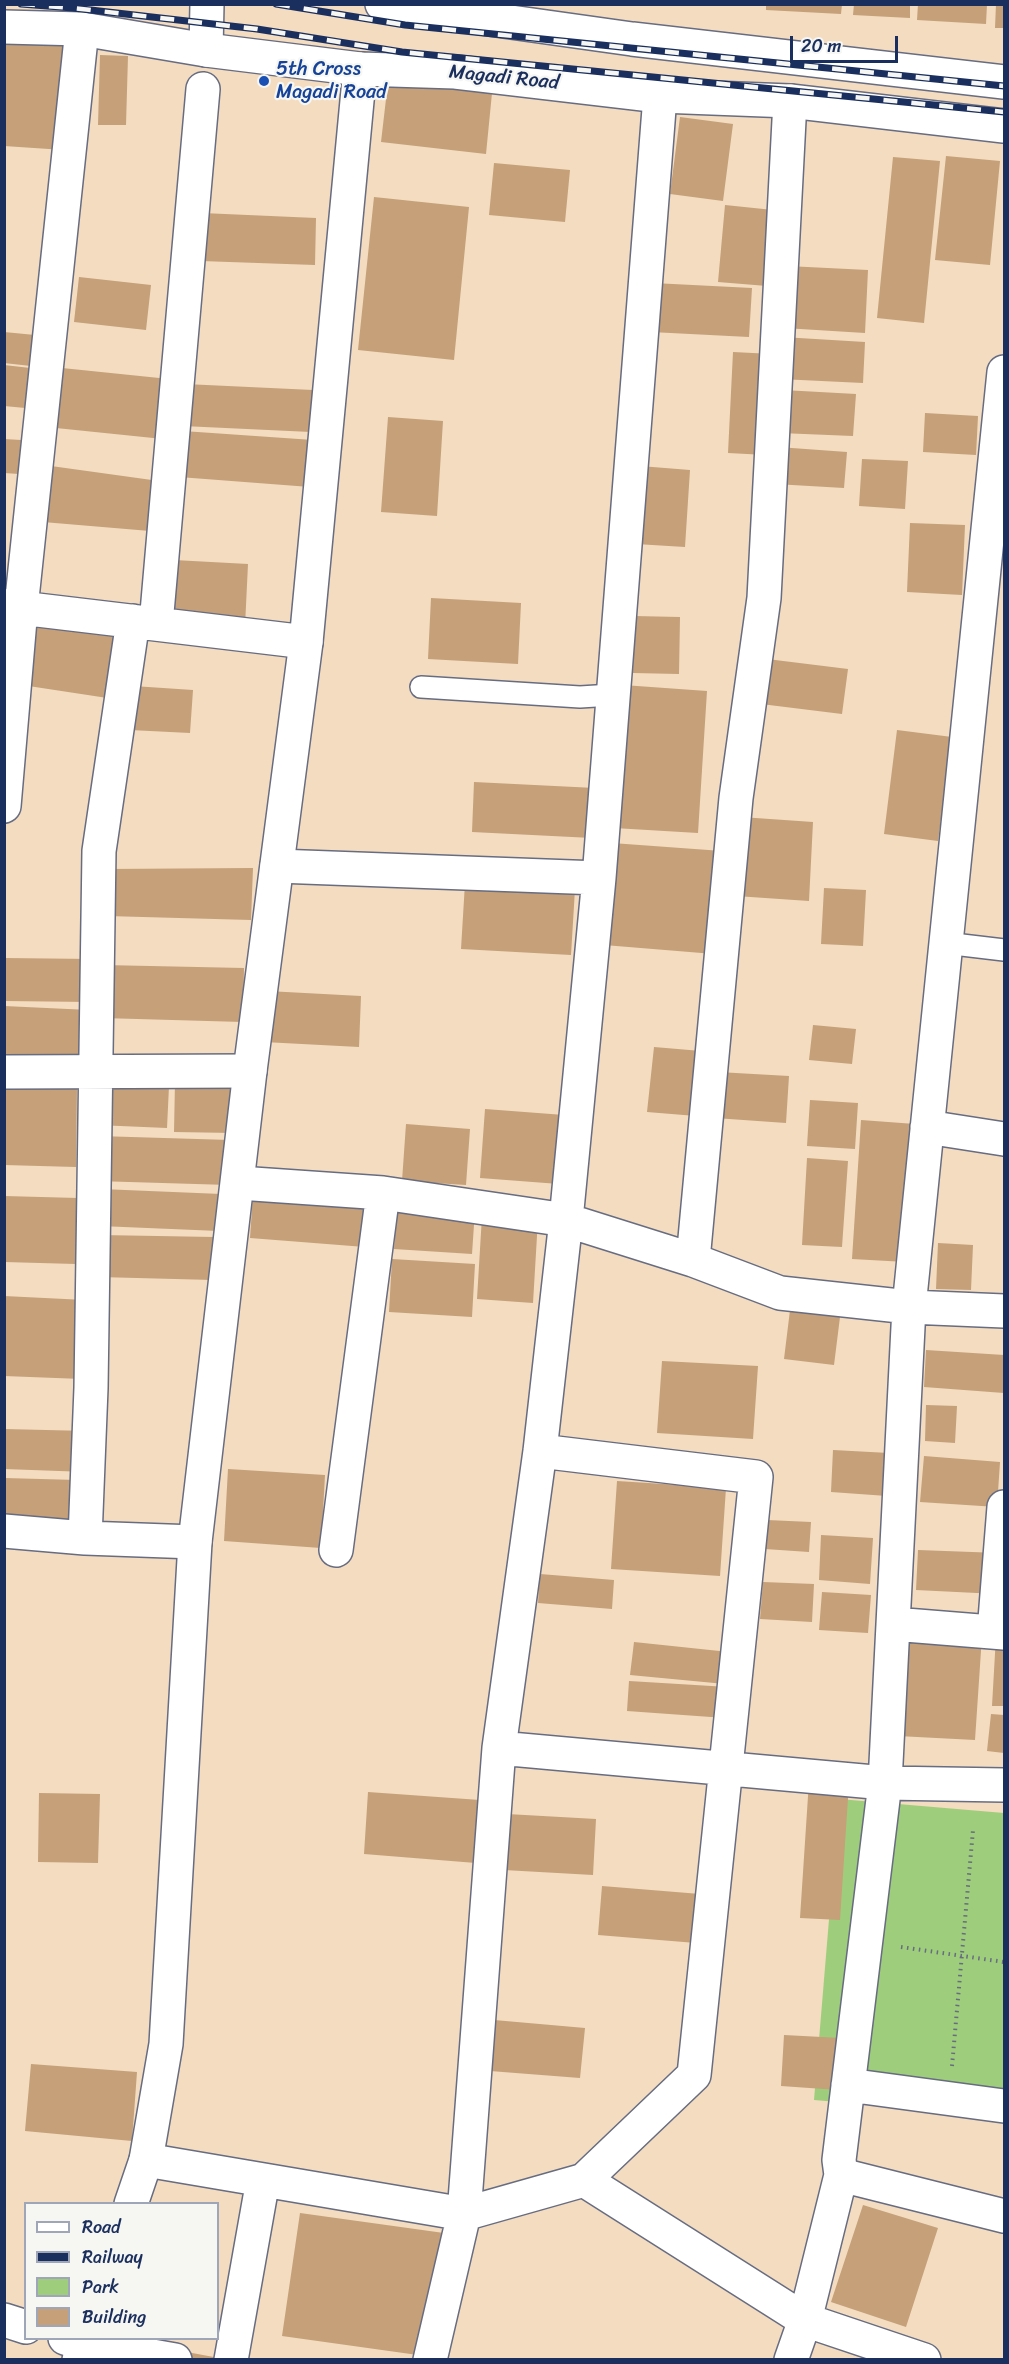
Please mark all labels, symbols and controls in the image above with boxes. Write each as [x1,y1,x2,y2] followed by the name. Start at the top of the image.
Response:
[793,24,901,62] scale bar
[801,30,841,62] text: 20 m
[276,58,387,105] place label: 5th Cross Magadi Road
[448,60,560,96] street label: Magadi Road
[257,74,271,88] marker: 5th Cross Magadi Road
[24,2202,219,2340] legend
[82,2211,121,2243] text: Road
[82,2241,143,2273] text: Railway
[82,2271,119,2303] text: Park
[82,2301,146,2333] text: Building

